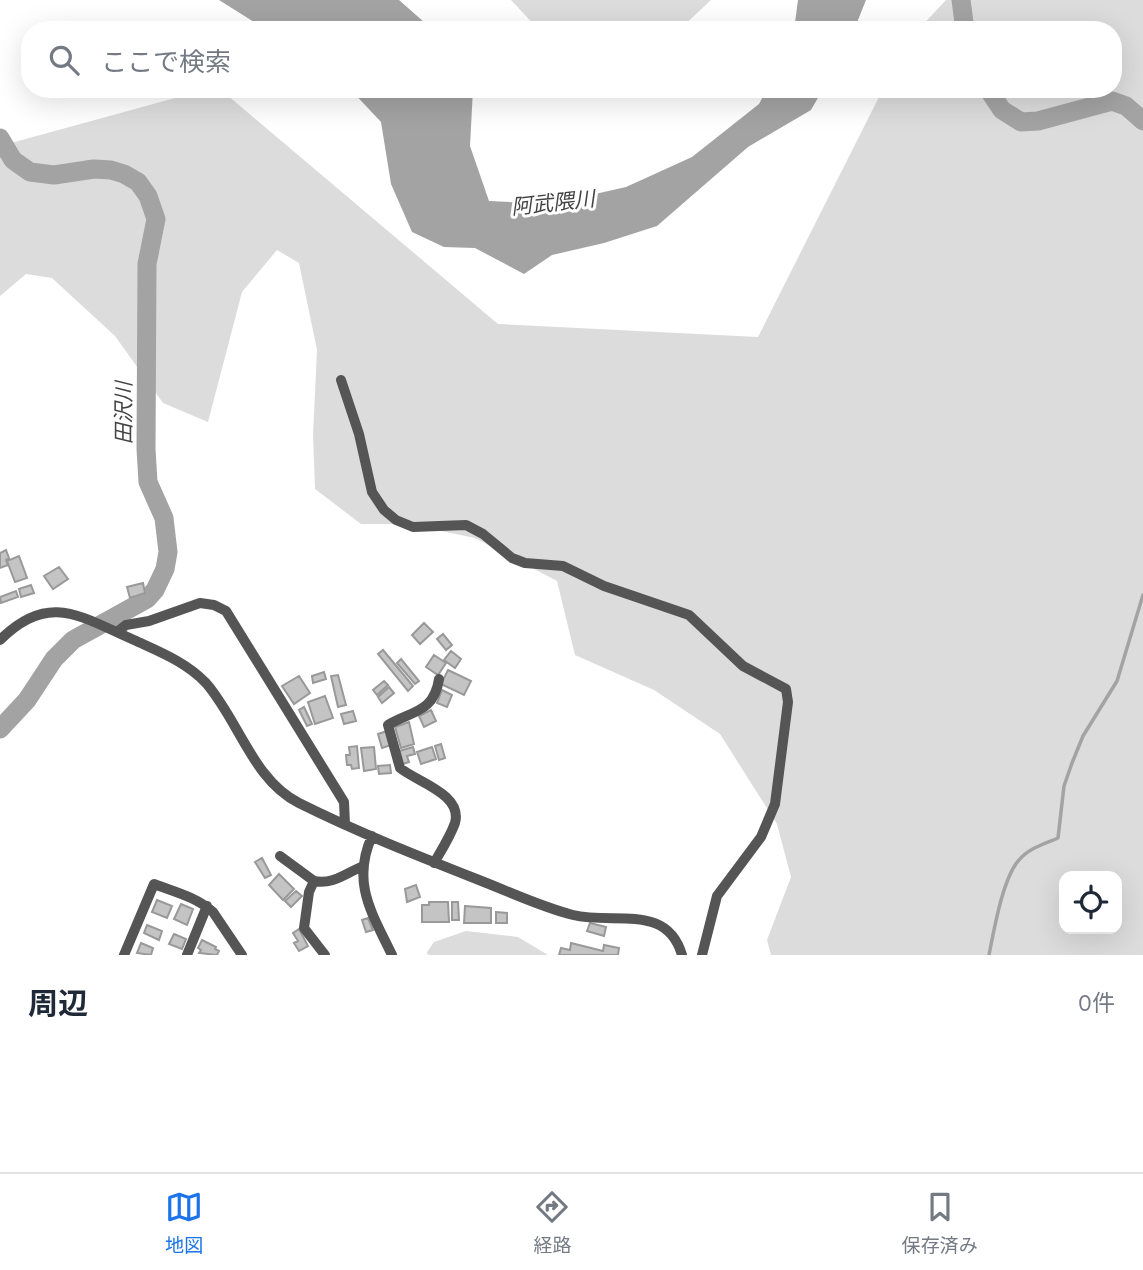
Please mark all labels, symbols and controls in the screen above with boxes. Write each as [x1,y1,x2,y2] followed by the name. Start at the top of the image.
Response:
[21,21,1122,98] search box
[45,41,83,79] icon: search
[101,47,231,77] text: ここで検索
[510,185,598,219] water label: 阿武隈川
[111,380,136,445] water label: 田沢川
[1059,871,1122,934] map controls
[1059,871,1122,934] button: locate
[28,986,88,1021] text: 周辺
[1078,990,1115,1017] text: 0件
[165,1188,203,1257] tab: 地図
[533,1188,572,1257] tab: 経路
[902,1188,978,1257] tab: 保存済み

